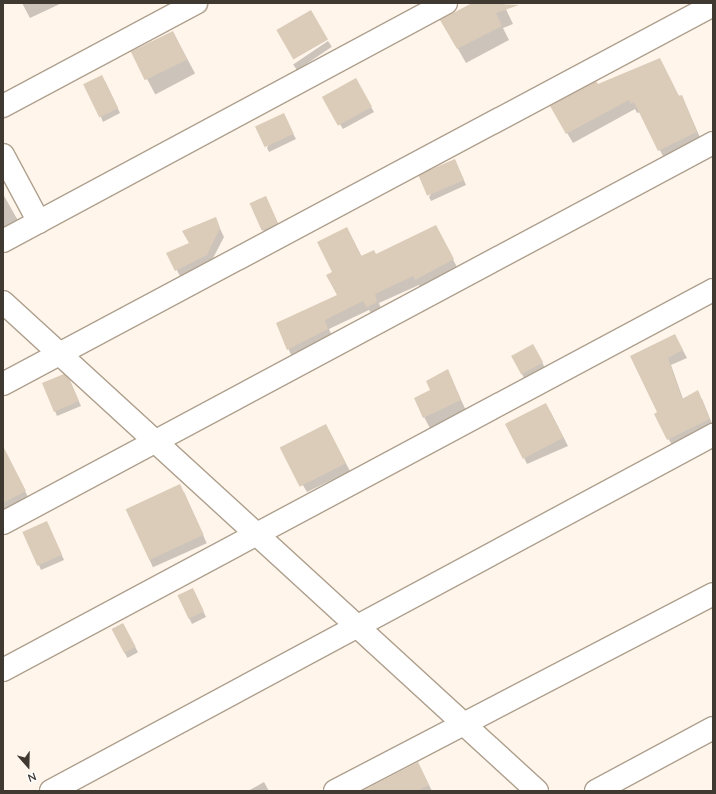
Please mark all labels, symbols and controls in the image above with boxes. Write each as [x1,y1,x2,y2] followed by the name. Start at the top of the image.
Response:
[8,746,48,786] north arrow
[26,769,38,785] text: N

